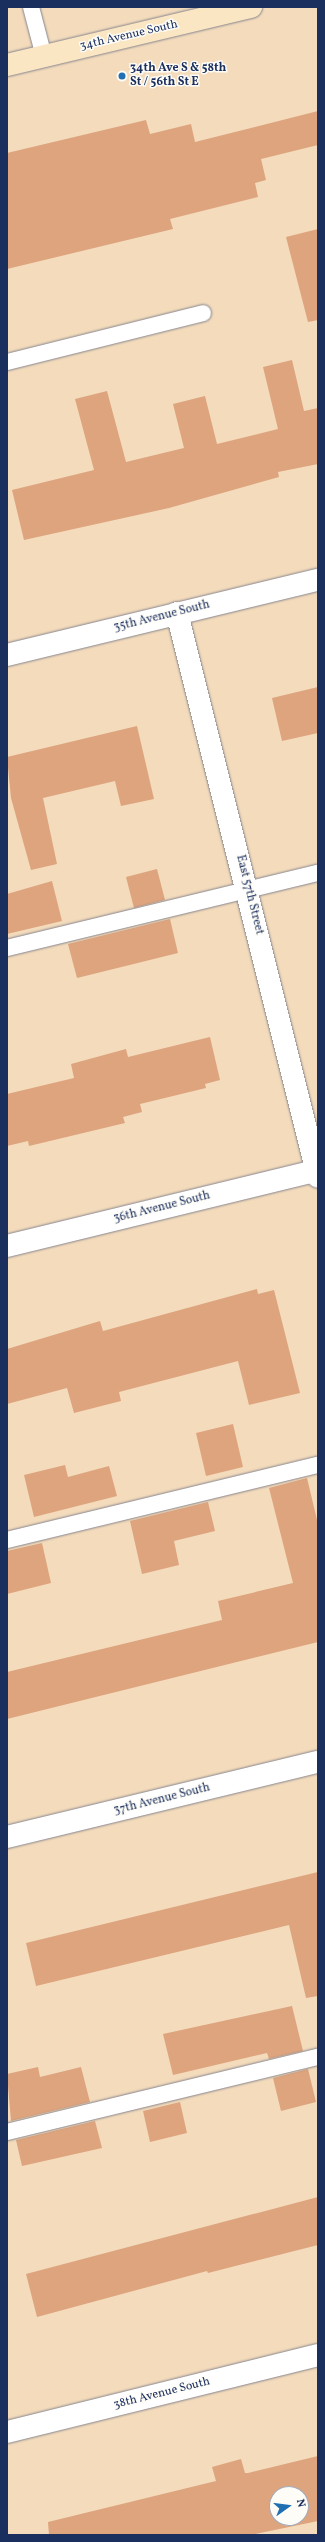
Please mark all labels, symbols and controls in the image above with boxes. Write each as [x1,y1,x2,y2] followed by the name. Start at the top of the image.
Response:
[79,18,179,54] street label: 34th Avenue South
[130,62,226,90] place label: 34th Ave S & 58th St / 56th St E
[117,71,127,81] marker: 34th Ave S & 58th St / 56th St E
[112,598,212,636] street label: 35th Avenue South
[232,854,266,936] street label: East 57th Street
[112,1189,212,1227] street label: 36th Avenue South
[112,1781,212,1819] street label: 37th Avenue South
[112,2375,212,2413] street label: 38th Avenue South
[269,2486,309,2526] north arrow
[292,2498,308,2509] text: N

